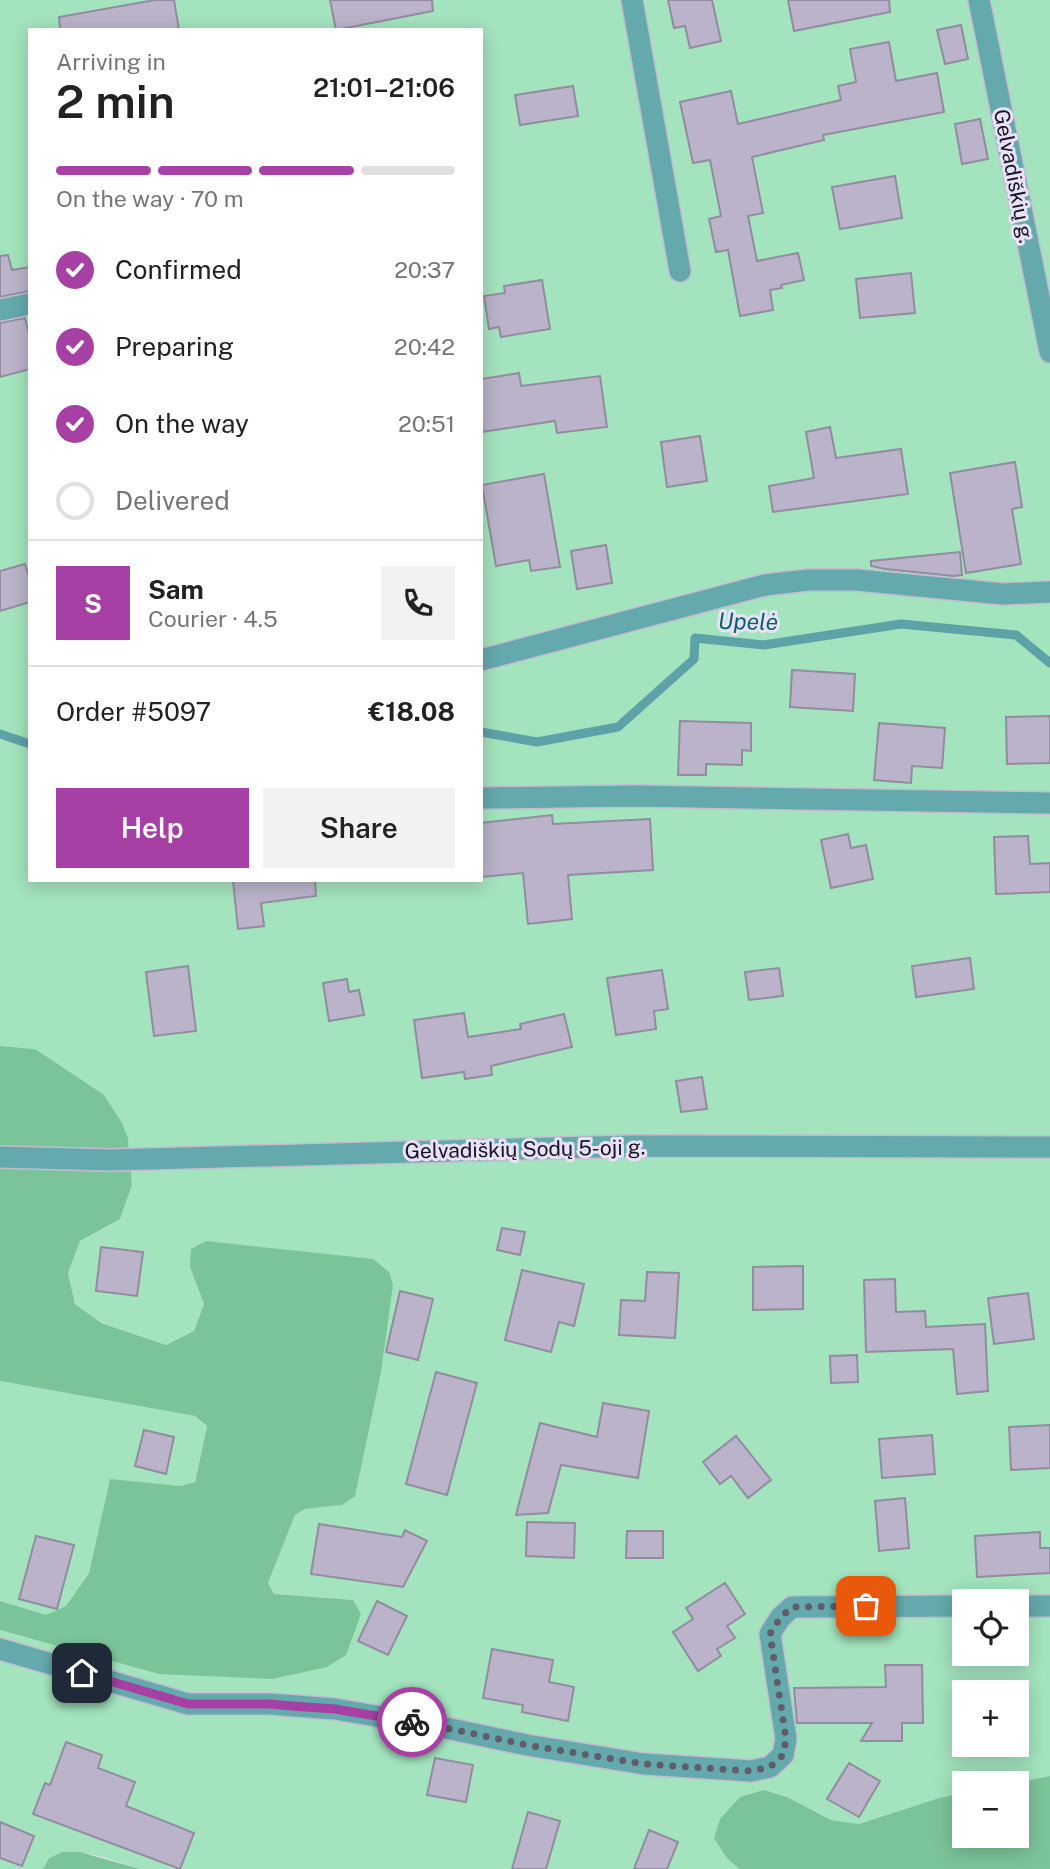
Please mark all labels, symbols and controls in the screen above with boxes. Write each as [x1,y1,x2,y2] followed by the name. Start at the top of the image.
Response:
[56,48,166,75] text: Arriving in
[313,72,455,103] text: 21:01–21:06
[56,74,175,128] text: 2 min
[989,107,1039,245] street label: Gelvadiškių g.
[56,185,244,212] text: On the way · 70 m
[56,251,94,289] icon: check
[115,254,242,285] text: Confirmed
[394,256,455,283] text: 20:37
[56,328,94,366] icon: check
[115,331,234,362] text: Preparing
[394,333,455,360] text: 20:42
[56,405,94,443] icon: check
[115,408,249,439] text: On the way
[398,410,455,437] text: 20:51
[115,485,230,516] text: Delivered
[381,566,455,640] button: phone
[148,574,204,605] text: Sam
[84,588,102,619] text: S
[148,605,278,632] text: Courier · 4.5
[718,607,778,635] water label: Upelė
[56,696,211,727] text: Order #5097
[368,696,455,727] text: €18.08
[56,788,249,868] button: Help
[263,788,455,868] button: Share
[404,1134,646,1164] street label: Gelvadiškių Sodų 5-oji g.
[836,1576,896,1636] pin
[847,1587,885,1625] icon: bag
[952,1589,1029,1848] map controls
[952,1589,1029,1666] button: locate
[52,1643,112,1703] pin
[63,1654,101,1692] icon: home
[952,1680,1029,1757] button: +
[377,1687,447,1757] courier
[393,1703,431,1741] icon: bike
[952,1771,1029,1848] button: −

